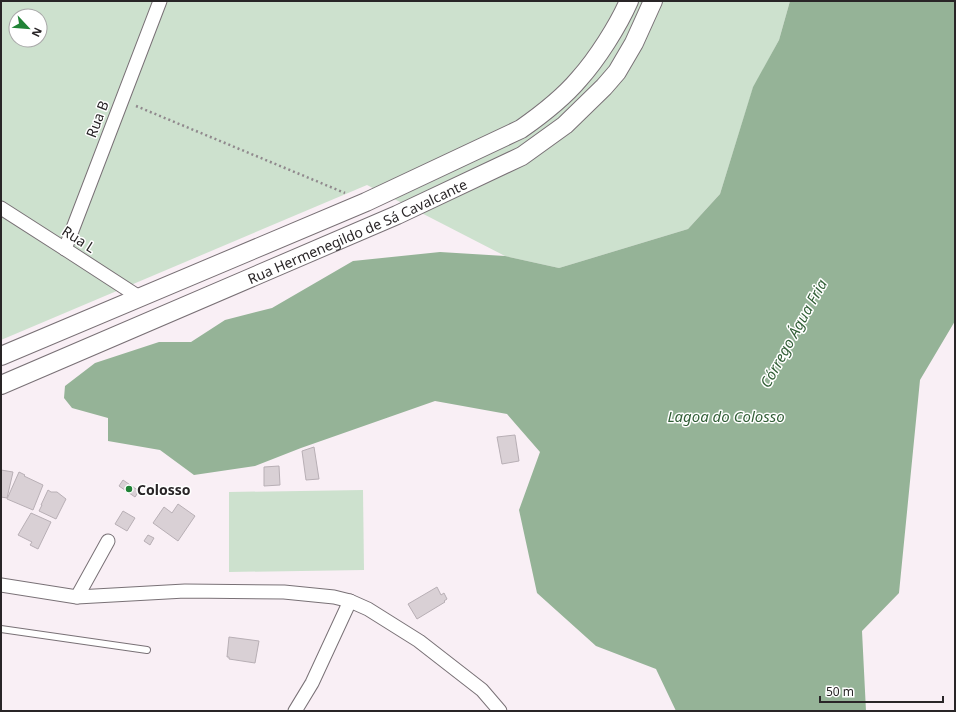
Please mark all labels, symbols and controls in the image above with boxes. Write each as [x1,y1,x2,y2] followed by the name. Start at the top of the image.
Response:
[8,8,48,48] north arrow
[29,25,46,40] text: N
[81,98,113,140] street label: Rua B
[244,174,470,288] street label: Rua Hermenegildo de Sá Cavalcante
[59,221,99,257] street label: Rua L
[755,275,831,391] water label: Córrego Água Fria
[667,406,785,426] water label: Lagoa do Colosso
[137,480,191,499] place label: Colosso
[124,484,134,494] marker: Colosso
[820,678,943,704] scale bar
[826,683,854,700] text: 50 m

